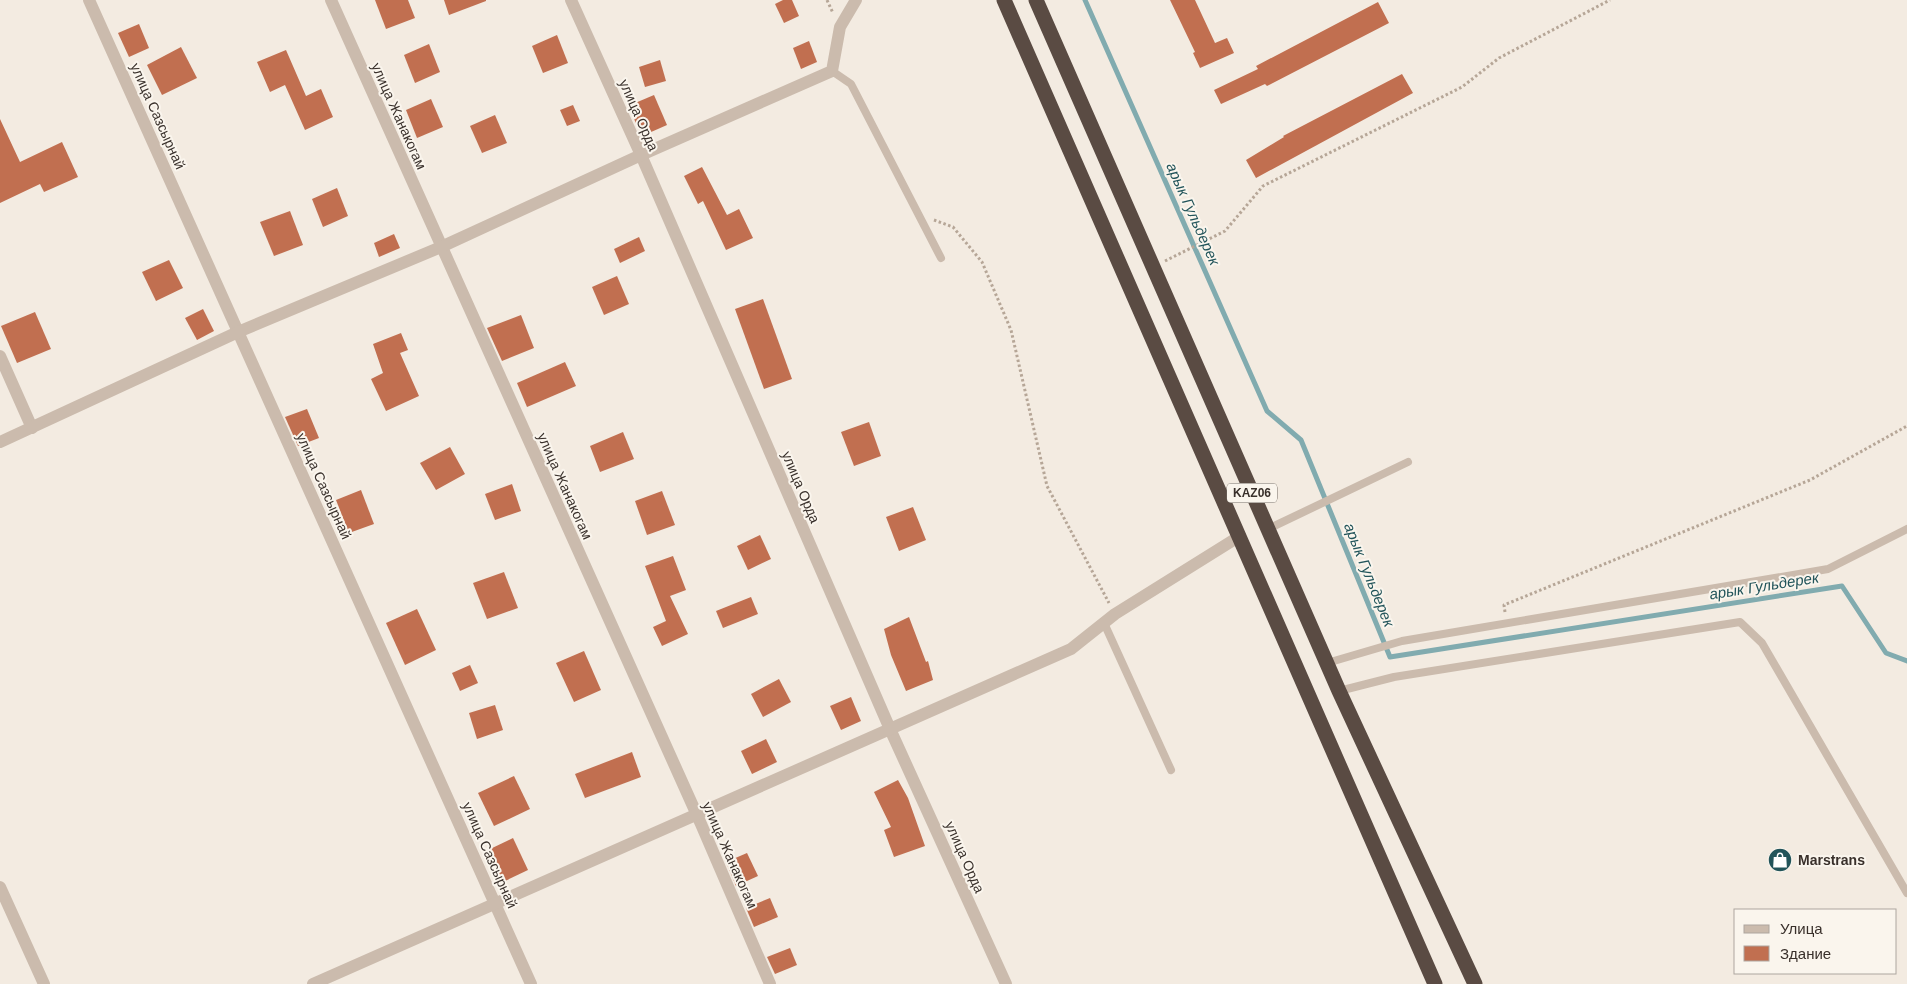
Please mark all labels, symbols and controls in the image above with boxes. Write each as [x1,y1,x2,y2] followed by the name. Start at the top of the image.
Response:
[127,60,189,172] street label: улица Сазсырнай
[368,60,430,172] street label: улица Жанакогам
[616,77,662,153] street label: улица Орда
[1163,160,1224,269] water label: арык Гульдерек
[293,430,355,542] street label: улица Сазсырнай
[534,430,596,542] street label: улица Жанакогам
[779,449,823,526] street label: улица Орда
[1227,483,1277,502] road number: KАZ06
[1341,520,1398,630] water label: арык Гульдерек
[1708,568,1821,603] water label: арык Гульдерек
[459,799,521,911] street label: улица Сазсырнай
[699,799,761,911] street label: улица Жанакогам
[942,819,988,895] street label: улица Орда
[1767,847,1793,873] shop icon: Marstrans
[1798,852,1865,868] place label: Marstrans
[1734,909,1897,974] legend
[1780,920,1823,937] text: Улица
[1780,945,1831,962] text: Здание

